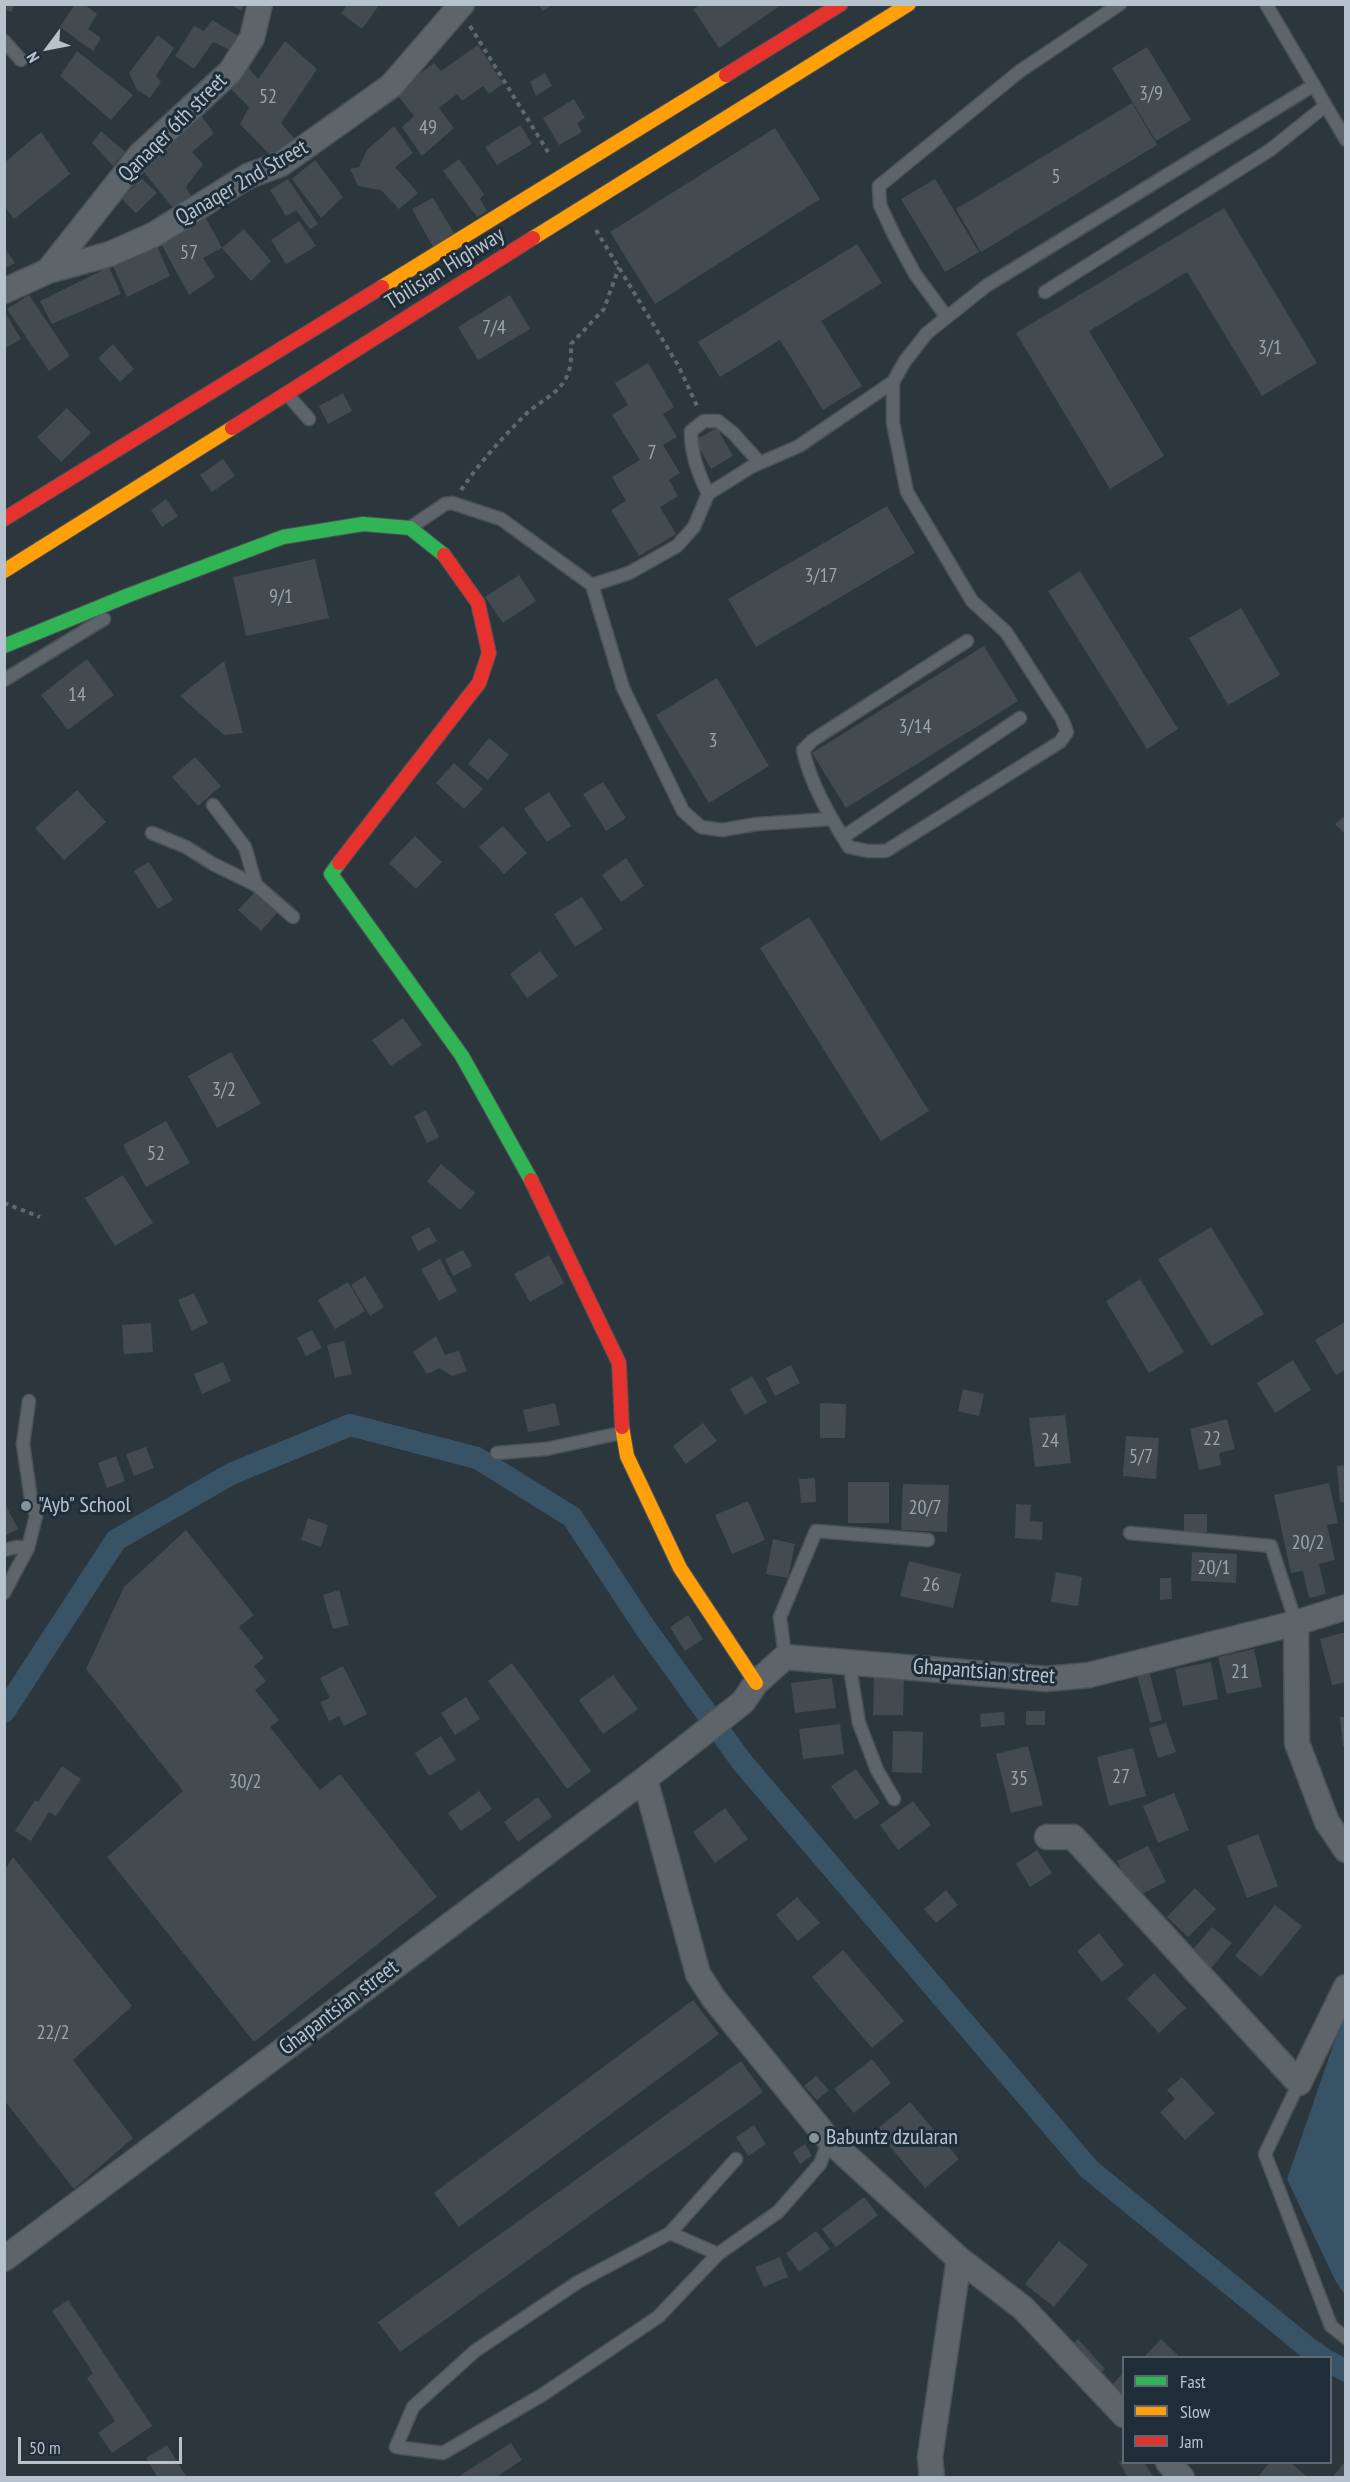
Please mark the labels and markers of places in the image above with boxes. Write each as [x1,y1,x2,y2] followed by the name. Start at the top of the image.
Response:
[38,1493,131,1519] place label: "Ayb" School
[19,1499,33,1513] marker: "Ayb" School
[826,2125,958,2151] place label: Babuntz dzularan
[807,2131,821,2145] marker: Babuntz dzularan

